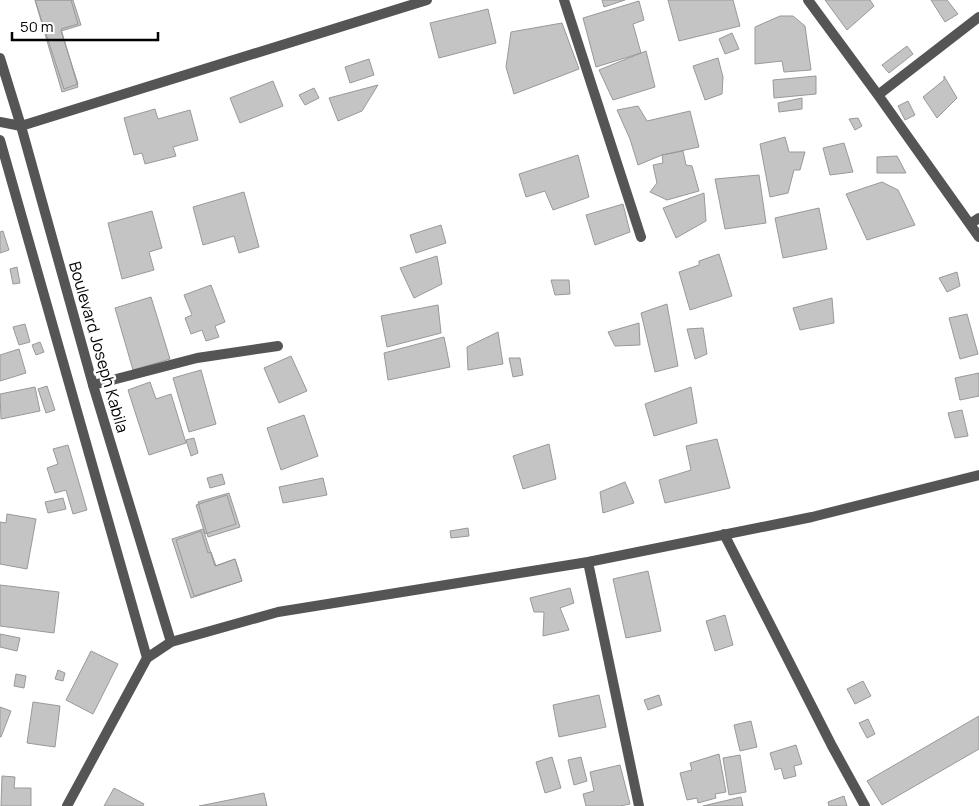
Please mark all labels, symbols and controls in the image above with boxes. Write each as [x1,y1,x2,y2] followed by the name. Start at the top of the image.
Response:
[12,10,159,42] scale bar
[20,16,54,37] text: 50 m
[64,259,134,435] street label: Boulevard Joseph Kabila

